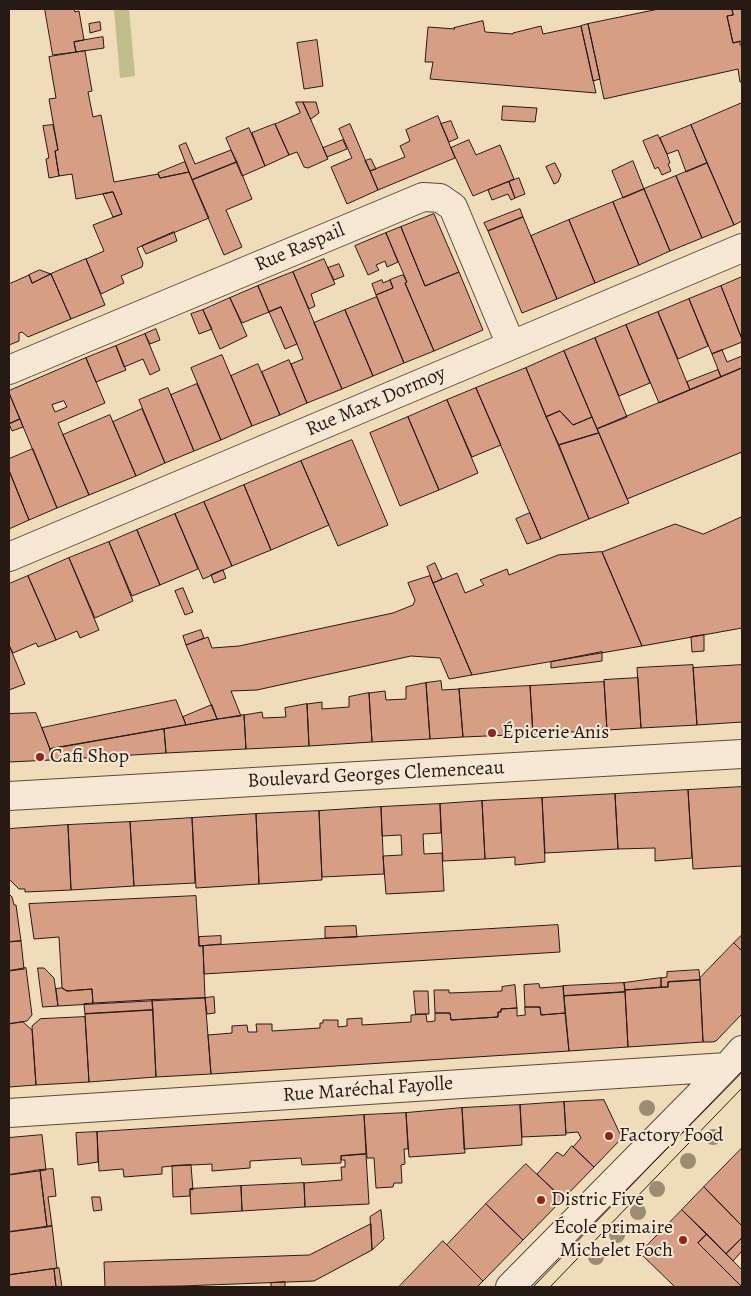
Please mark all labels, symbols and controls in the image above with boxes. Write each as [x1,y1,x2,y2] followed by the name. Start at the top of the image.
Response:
[252,218,348,278] street label: Rue Raspail
[303,362,449,442] street label: Rue Marx Dormoy
[502,721,609,745] place label: Épicerie Anis
[486,727,498,739] marker: Épicerie Anis
[50,745,129,769] place label: Cafi Shop
[34,751,46,763] marker: Cafi Shop
[247,756,505,794] street label: Boulevard Georges Clemenceau
[282,1072,454,1108] street label: Rue Maréchal Fayolle
[619,1124,724,1148] place label: Factory Food
[603,1130,615,1142] marker: Factory Food
[551,1188,644,1212] place label: Distric Five
[535,1194,547,1206] marker: Distric Five
[554,1216,673,1263] place label: École primaire Michelet Foch
[677,1234,689,1246] marker: École primaire Michelet Foch

